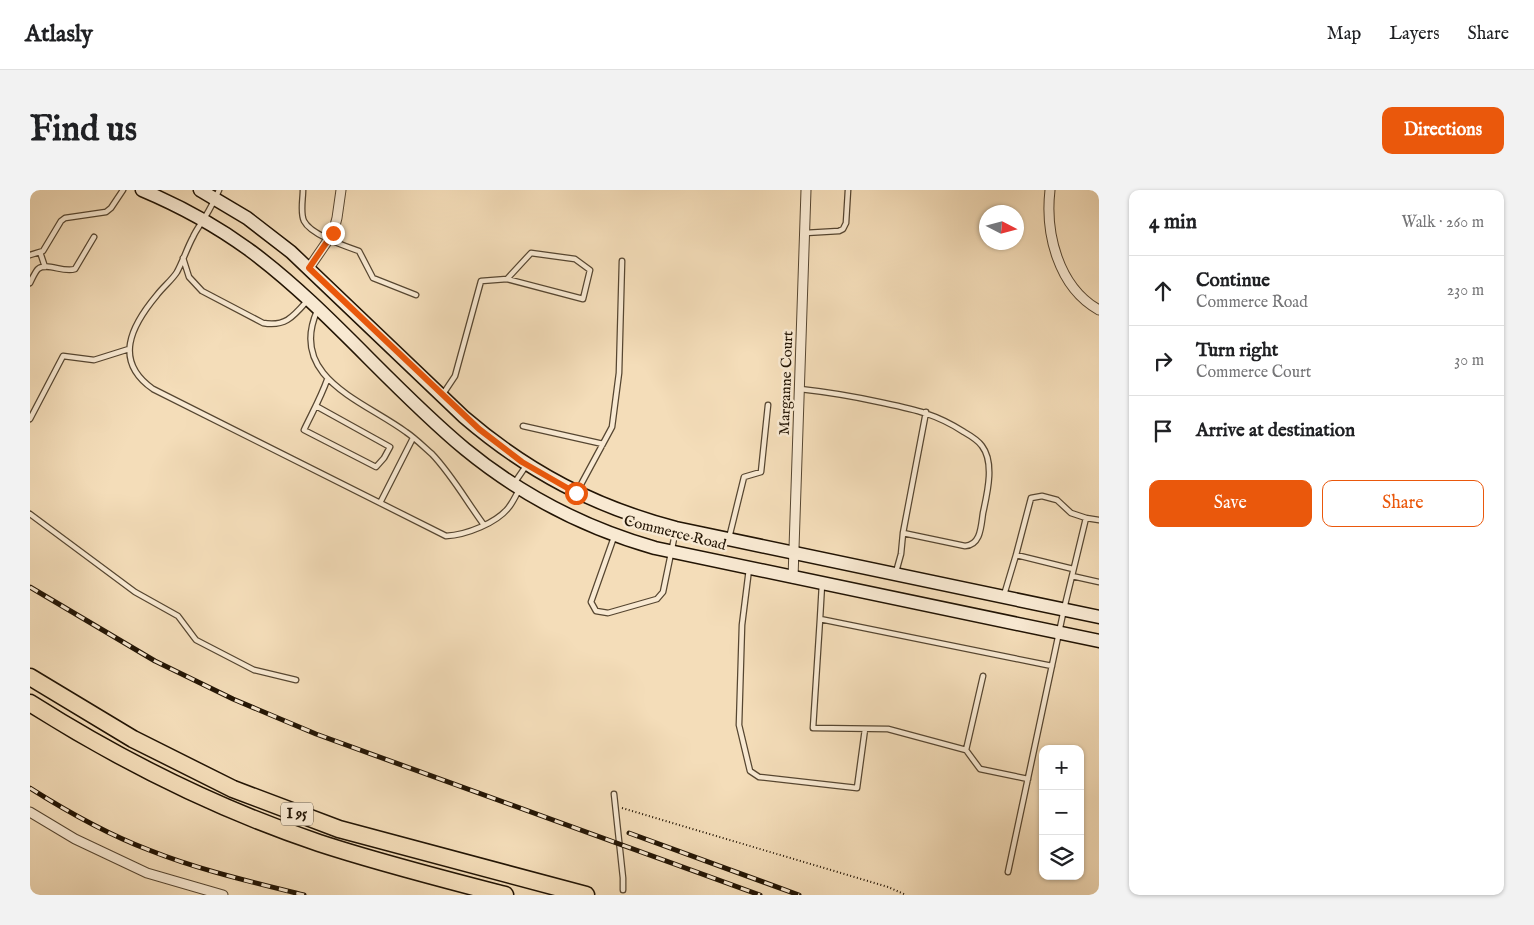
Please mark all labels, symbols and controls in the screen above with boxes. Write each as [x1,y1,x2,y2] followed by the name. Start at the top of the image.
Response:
[25,19,93,50] text: Atlasly
[1327,23,1361,46] text: Map
[1389,23,1440,46] text: Layers
[1468,23,1509,46] text: Share
[1382,107,1504,154] button: Directions
[30,108,137,153] text: Find us
[979,205,1024,250] north arrow
[1149,209,1197,236] text: 4 min
[1401,213,1484,233] text: Walk · 260 m
[322,222,345,245] route end
[1196,269,1270,293] text: Continue
[1149,277,1177,305] icon: ahead
[1447,281,1484,301] text: 230 m
[1196,293,1308,313] text: Commerce Road
[775,331,797,435] street label: Marganne Court
[1196,339,1278,363] text: Turn right
[1149,347,1177,375] icon: right
[1454,351,1484,371] text: 30 m
[1196,363,1311,383] text: Commerce Court
[1149,417,1177,445] icon: arrive
[1196,419,1355,443] text: Arrive at destination
[1149,480,1312,527] button: Save
[1322,480,1484,527] button: Share
[565,482,588,505] route start
[622,511,729,555] street label: Commerce Road
[1039,745,1084,880] map controls
[1039,745,1084,790] button: +
[1039,790,1084,835] button: −
[281,802,313,826] road number: I 95
[1039,835,1084,880] button: layers

